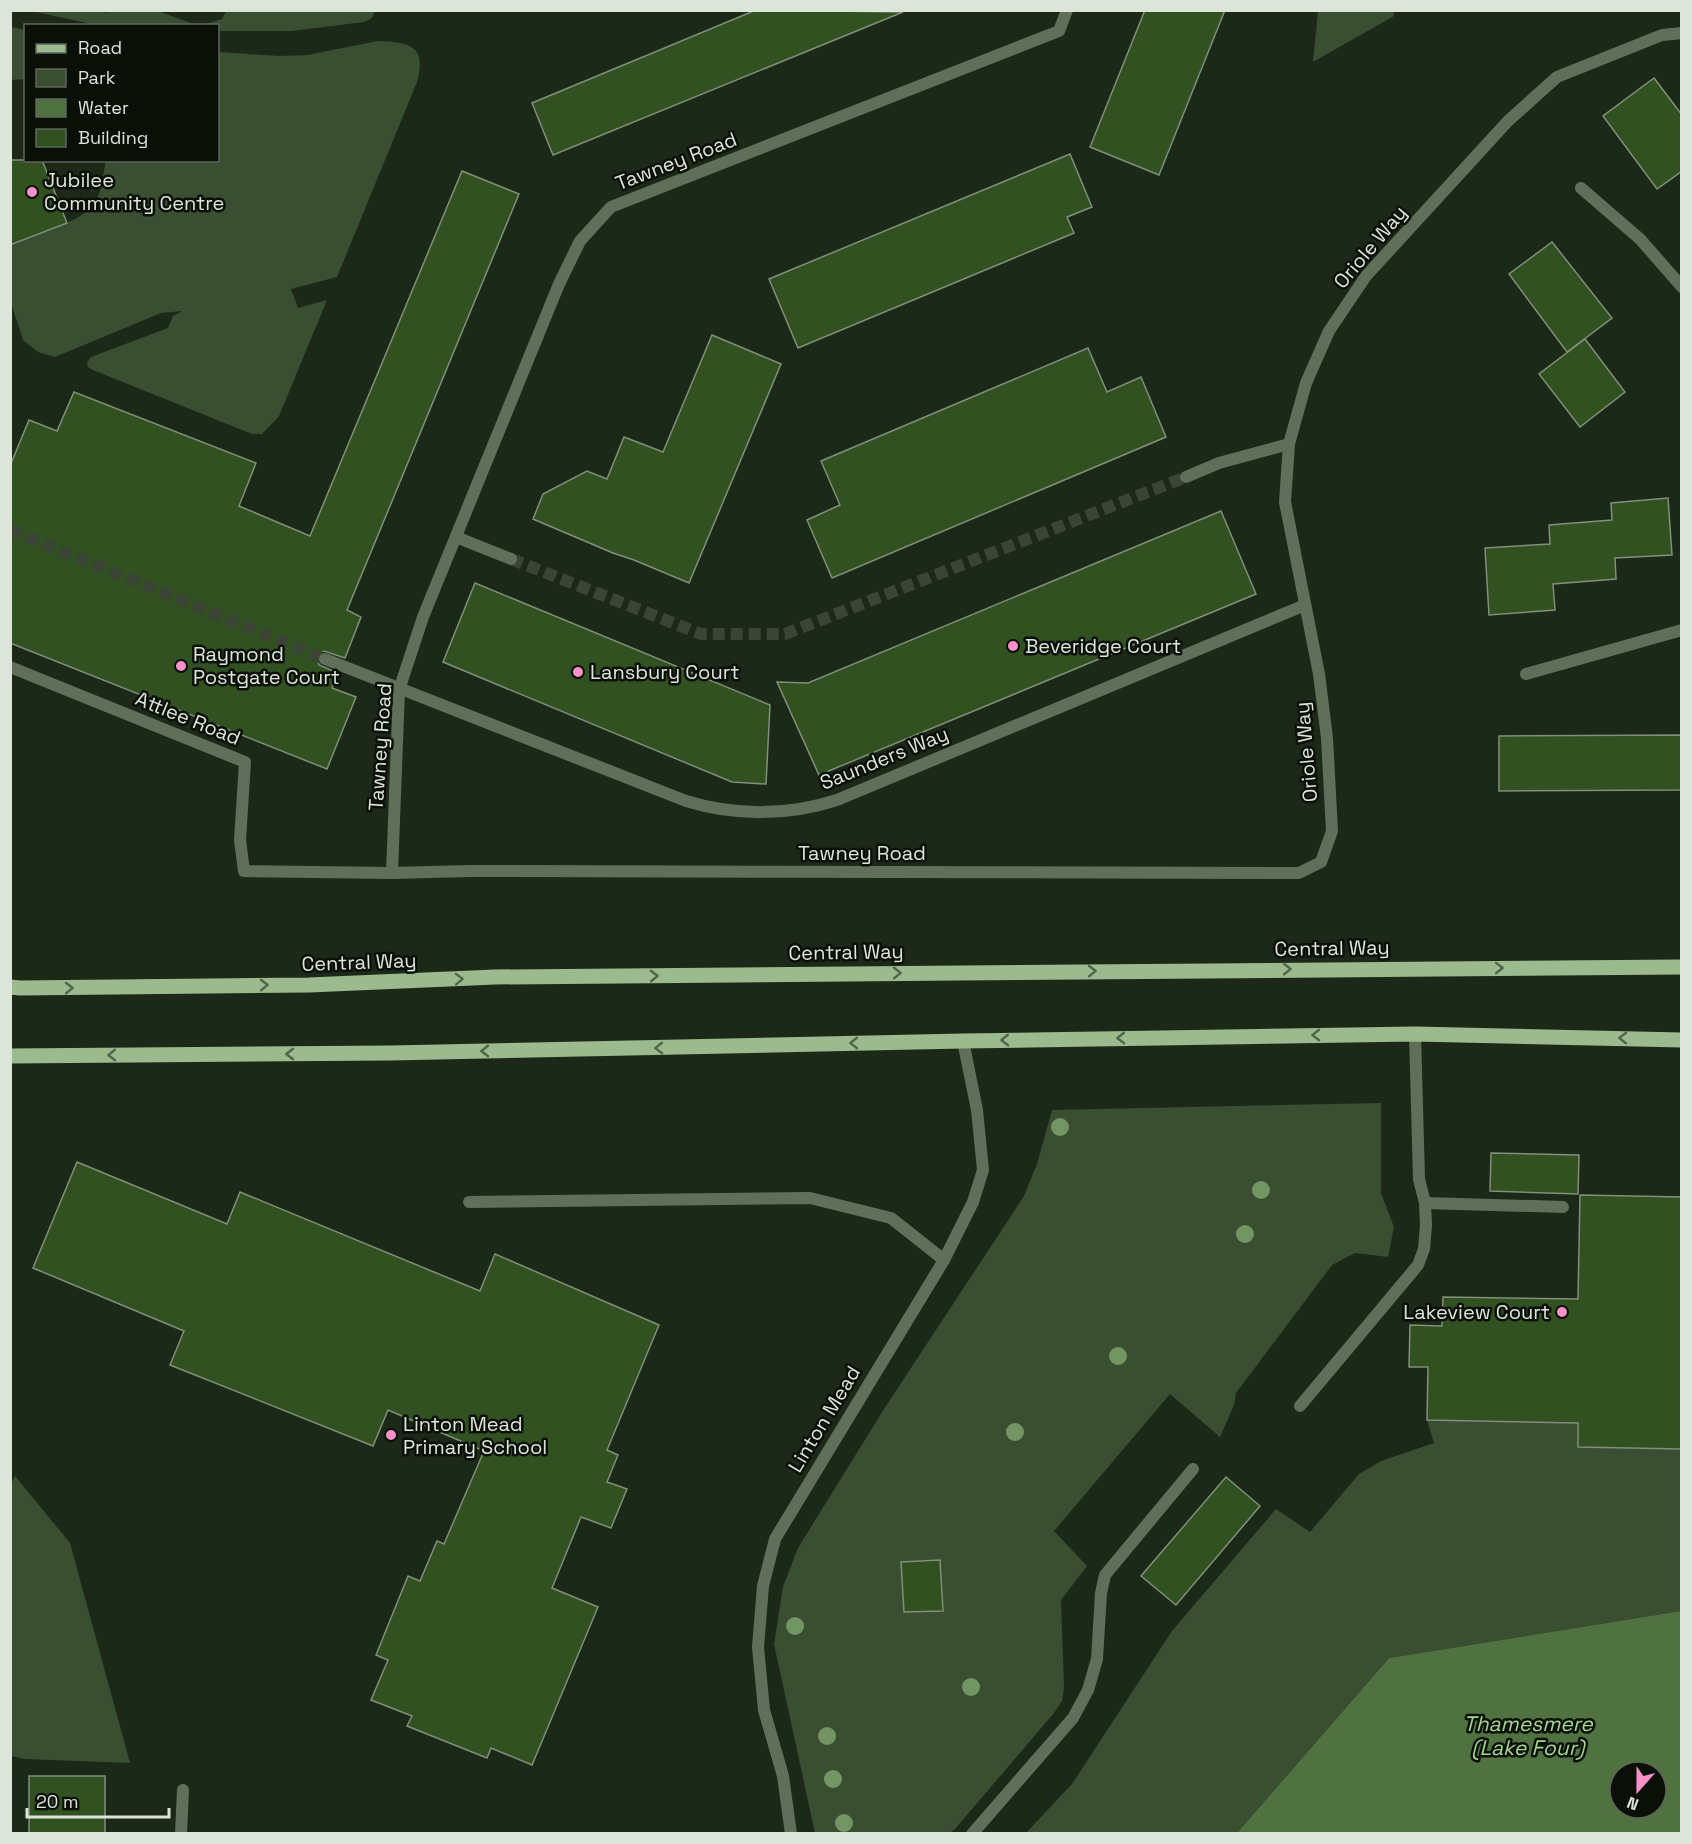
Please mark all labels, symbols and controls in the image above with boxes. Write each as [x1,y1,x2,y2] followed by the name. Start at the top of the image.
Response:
[24,24,219,162] legend
[78,36,122,59] text: Road
[78,66,116,89] text: Park
[78,96,129,119] text: Water
[78,126,148,149] text: Building
[612,126,740,196] street label: Tawney Road
[44,167,224,216] place label: Jubilee Community Centre
[25,185,39,199] marker: Jubilee Community Centre
[1328,200,1412,294] street label: Oriole Way
[1025,633,1181,659] place label: Beveridge Court
[1006,639,1020,653] marker: Beveridge Court
[193,641,340,690] place label: Raymond Postgate Court
[174,659,188,673] marker: Raymond Postgate Court
[590,659,739,685] place label: Lansbury Court
[571,665,585,679] marker: Lansbury Court
[363,682,397,812] street label: Tawney Road
[132,685,244,751] street label: Attlee Road
[1289,701,1323,803] street label: Oriole Way
[816,720,952,796] street label: Saunders Way
[798,840,926,866] street label: Tawney Road
[1274,934,1390,962] street label: Central Way
[788,938,904,966] street label: Central Way
[301,947,417,977] street label: Central Way
[1494,962,1503,974] one-way arrow
[1282,963,1291,975] one-way arrow
[1087,965,1096,977] one-way arrow
[892,967,901,979] one-way arrow
[649,969,658,982] one-way arrow
[454,973,463,985] one-way arrow
[259,979,268,991] one-way arrow
[64,982,73,994] one-way arrow
[1311,1029,1320,1041] one-way arrow
[1116,1032,1125,1044] one-way arrow
[1619,1032,1628,1045] one-way arrow
[1001,1034,1010,1046] one-way arrow
[849,1037,858,1049] one-way arrow
[655,1042,664,1054] one-way arrow
[481,1045,490,1058] one-way arrow
[286,1048,295,1060] one-way arrow
[108,1049,117,1061] one-way arrow
[1403,1299,1550,1325] place label: Lakeview Court
[1555,1305,1569,1319] marker: Lakeview Court
[782,1361,866,1477] street label: Linton Mead
[403,1411,547,1460] place label: Linton Mead Primary School
[384,1428,398,1442] marker: Linton Mead Primary School
[1463,1710,1594,1761] water label: Thamesmere (Lake Four)
[1608,1760,1668,1820] north arrow
[27,1781,170,1819] scale bar
[36,1790,79,1813] text: 20 m
[1624,1792,1642,1815] text: N

